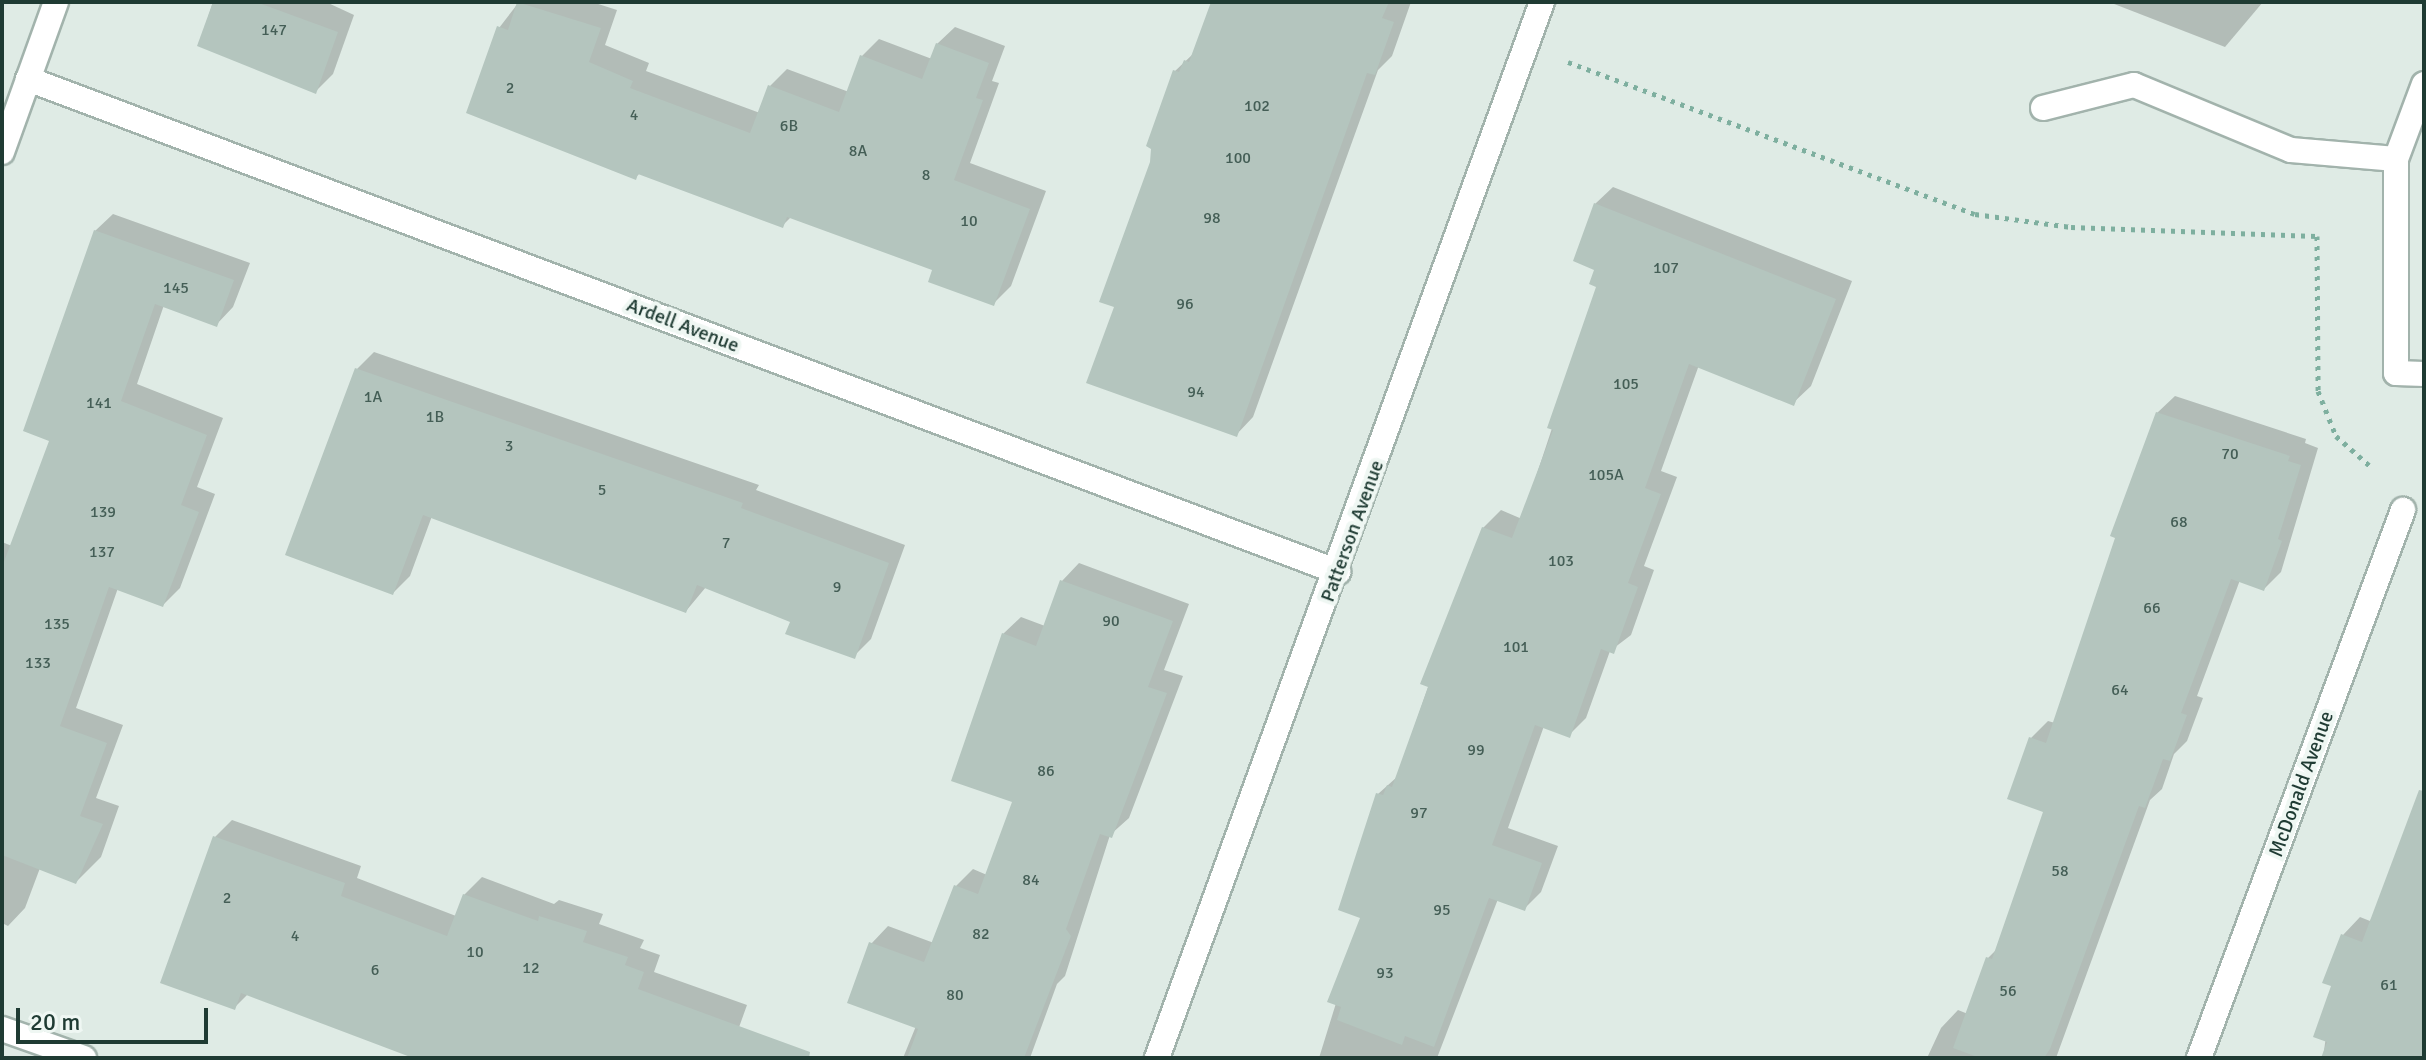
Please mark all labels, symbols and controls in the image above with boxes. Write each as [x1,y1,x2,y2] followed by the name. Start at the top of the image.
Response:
[261,20,287,40] house number: 147
[506,78,514,98] house number: 2
[1244,96,1270,116] house number: 102
[630,105,638,125] house number: 4
[780,116,798,136] house number: 6B
[849,141,867,161] house number: 8A
[1225,148,1251,168] house number: 100
[922,165,930,185] house number: 8
[1203,208,1221,228] house number: 98
[960,211,978,231] house number: 10
[1653,258,1679,278] house number: 107
[163,278,189,298] house number: 145
[623,293,743,357] street label: Ardell Avenue
[1176,294,1194,314] house number: 96
[1613,374,1639,394] house number: 105
[1187,382,1205,402] house number: 94
[364,387,382,407] house number: 1A
[86,393,112,413] house number: 141
[426,407,444,427] house number: 1B
[505,436,513,456] house number: 3
[2221,444,2239,464] house number: 70
[1315,457,1389,605] street label: Patterson Avenue
[1588,465,1624,485] house number: 105A
[598,480,606,500] house number: 5
[90,502,116,522] house number: 139
[2170,512,2188,532] house number: 68
[722,533,730,553] house number: 7
[89,542,115,562] house number: 137
[1548,551,1574,571] house number: 103
[833,577,841,597] house number: 9
[2143,598,2161,618] house number: 66
[1102,611,1120,631] house number: 90
[44,614,70,634] house number: 135
[1503,637,1529,657] house number: 101
[25,653,51,673] house number: 133
[2111,680,2129,700] house number: 64
[2264,708,2338,860] street label: McDonald Avenue
[1467,740,1485,760] house number: 99
[1037,761,1055,781] house number: 86
[1410,803,1428,823] house number: 97
[2051,861,2069,881] house number: 58
[1022,870,1040,890] house number: 84
[223,888,231,908] house number: 2
[1433,900,1451,920] house number: 95
[972,924,990,944] house number: 82
[291,926,299,946] house number: 4
[466,942,484,962] house number: 10
[522,958,540,978] house number: 12
[371,960,379,980] house number: 6
[1376,963,1394,983] house number: 93
[2380,975,2398,995] house number: 61
[1999,981,2017,1001] house number: 56
[946,985,964,1005] house number: 80
[20,992,212,1042] scale bar
[30,1007,80,1037] text: 20 m

